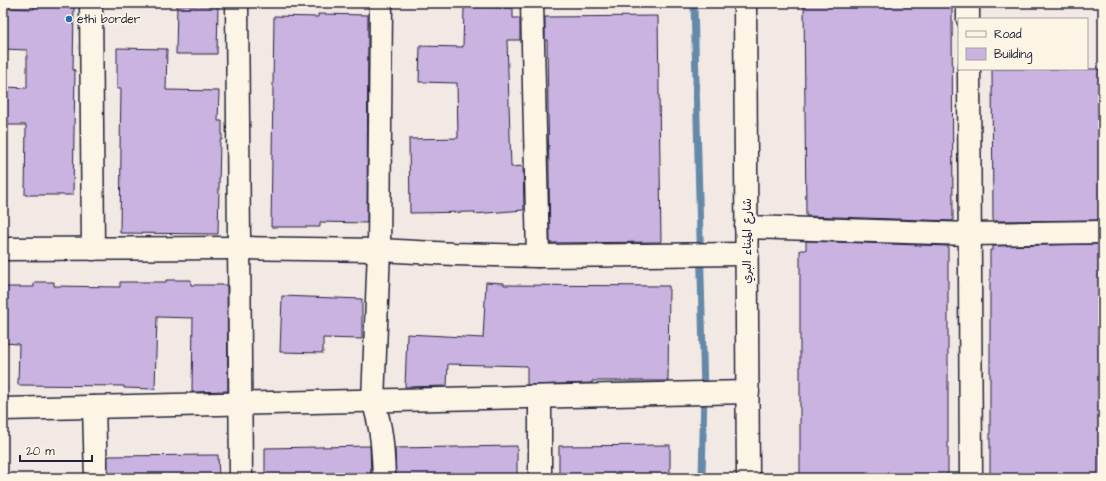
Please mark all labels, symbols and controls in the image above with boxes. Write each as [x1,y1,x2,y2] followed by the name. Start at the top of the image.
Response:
[77,11,141,28] place label: ethi border
[64,14,74,24] marker: ethi border
[958,18,1088,70] legend
[994,26,1022,43] text: Road
[994,46,1032,64] text: Building
[739,198,756,284] street label: شارع الميناء البري
[20,437,92,463] scale bar
[26,443,55,460] text: 20 m

